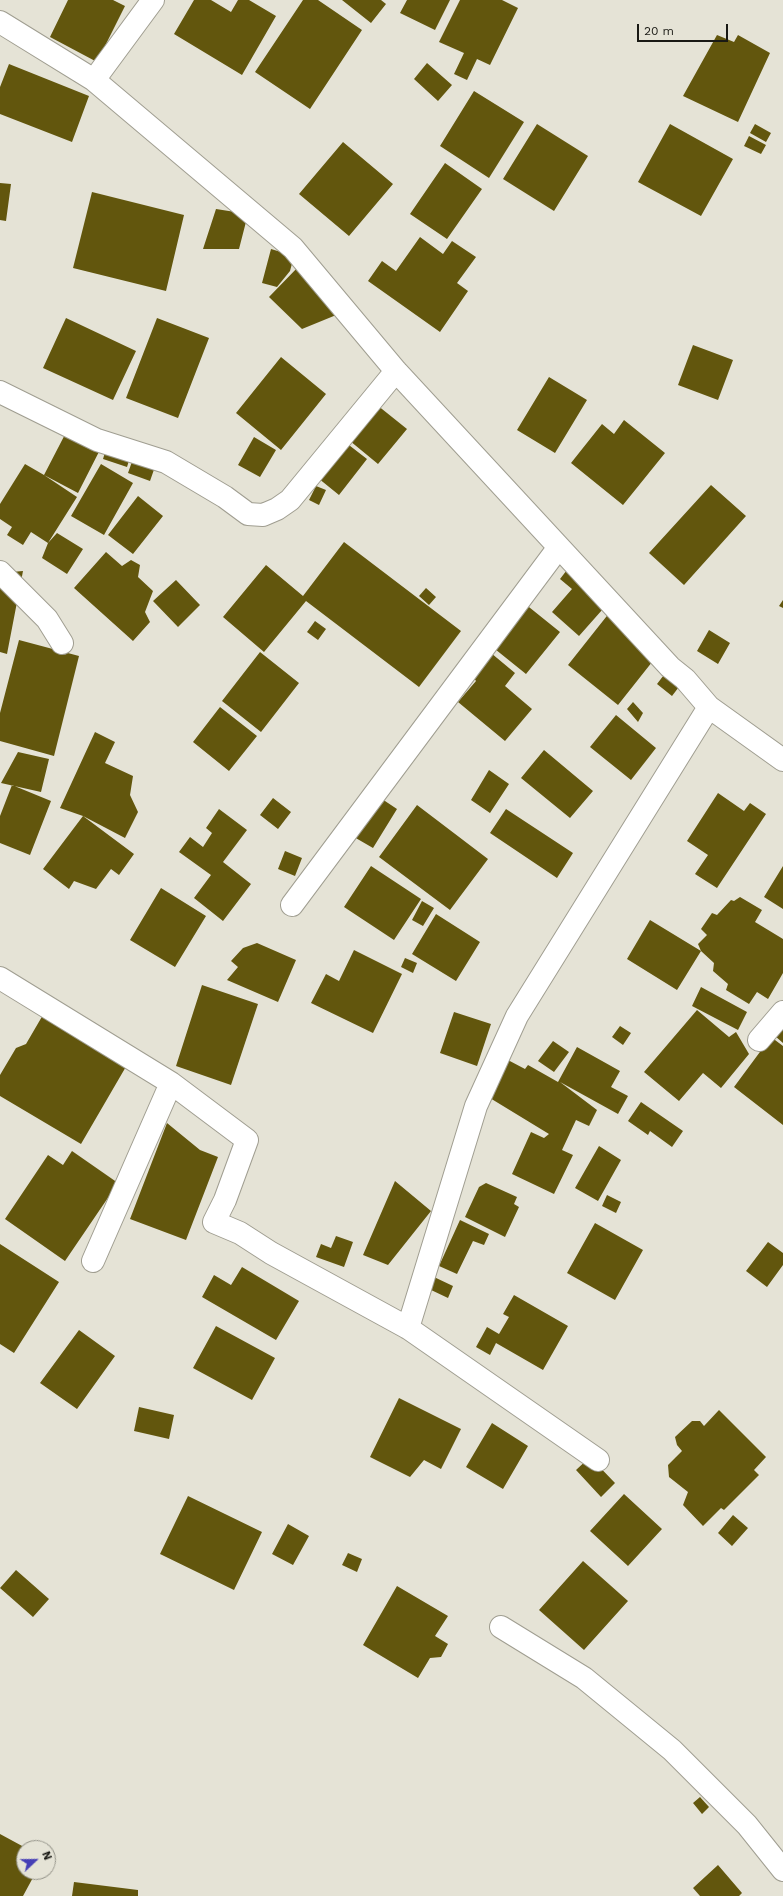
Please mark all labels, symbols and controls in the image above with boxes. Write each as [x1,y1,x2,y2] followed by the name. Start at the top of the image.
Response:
[639,16,730,42] scale bar
[644,24,674,38] text: 20 m
[16,1840,56,1880] north arrow
[39,1849,54,1862] text: N

